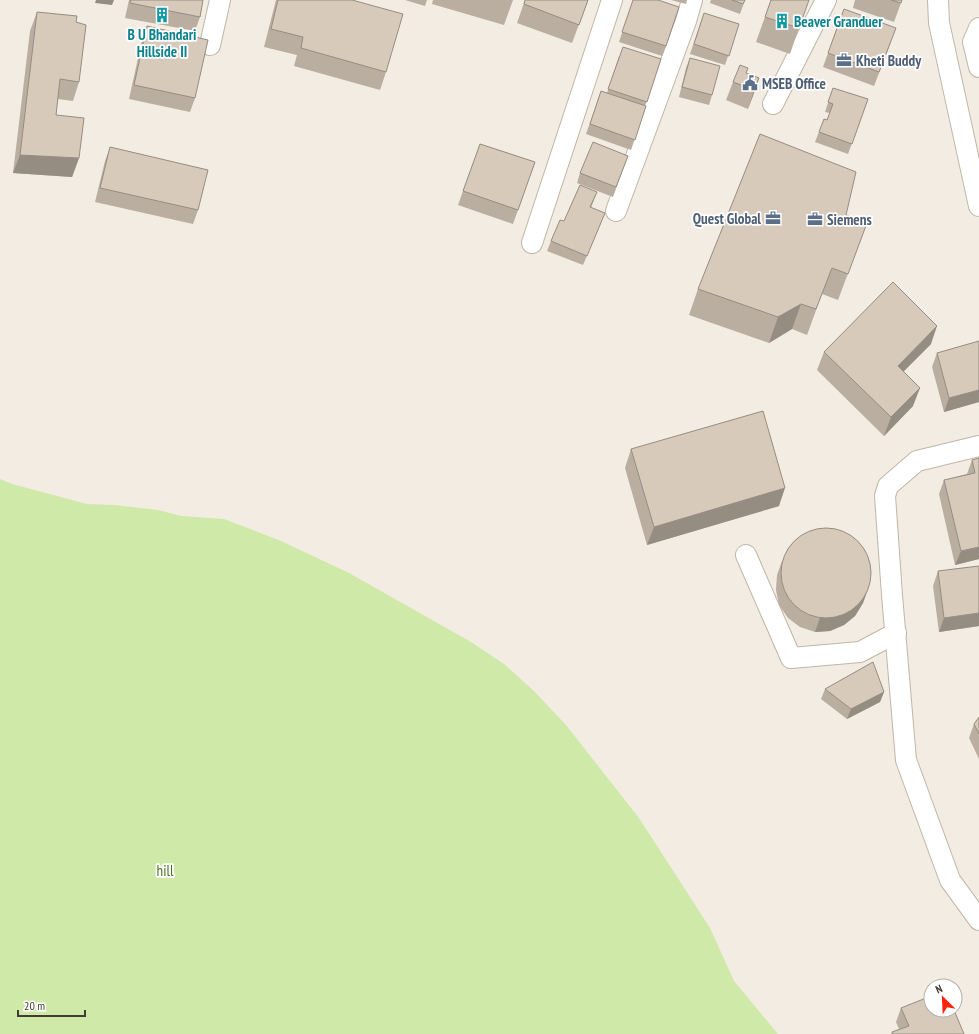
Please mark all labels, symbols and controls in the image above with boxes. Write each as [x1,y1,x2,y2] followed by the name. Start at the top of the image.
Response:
[153,6,171,24] building icon: B U Bhandari Hillside II
[773,12,791,30] building icon: Beaver Granduer
[794,12,883,31] place label: Beaver Granduer
[128,25,196,61] place label: B U Bhandari Hillside II
[835,51,853,69] office icon: Kheti Buddy
[856,51,922,70] place label: Kheti Buddy
[741,74,759,92] public building icon: MSEB Office
[762,74,826,93] place label: MSEB Office
[693,209,761,228] place label: Quest Global
[764,209,782,227] office icon: Quest Global
[806,210,824,228] office icon: Siemens
[827,210,872,229] place label: Siemens
[157,861,174,880] park label: hill
[923,978,963,1018] north arrow
[933,981,945,996] text: N
[18,992,85,1018] scale bar
[24,998,45,1013] text: 20 m

